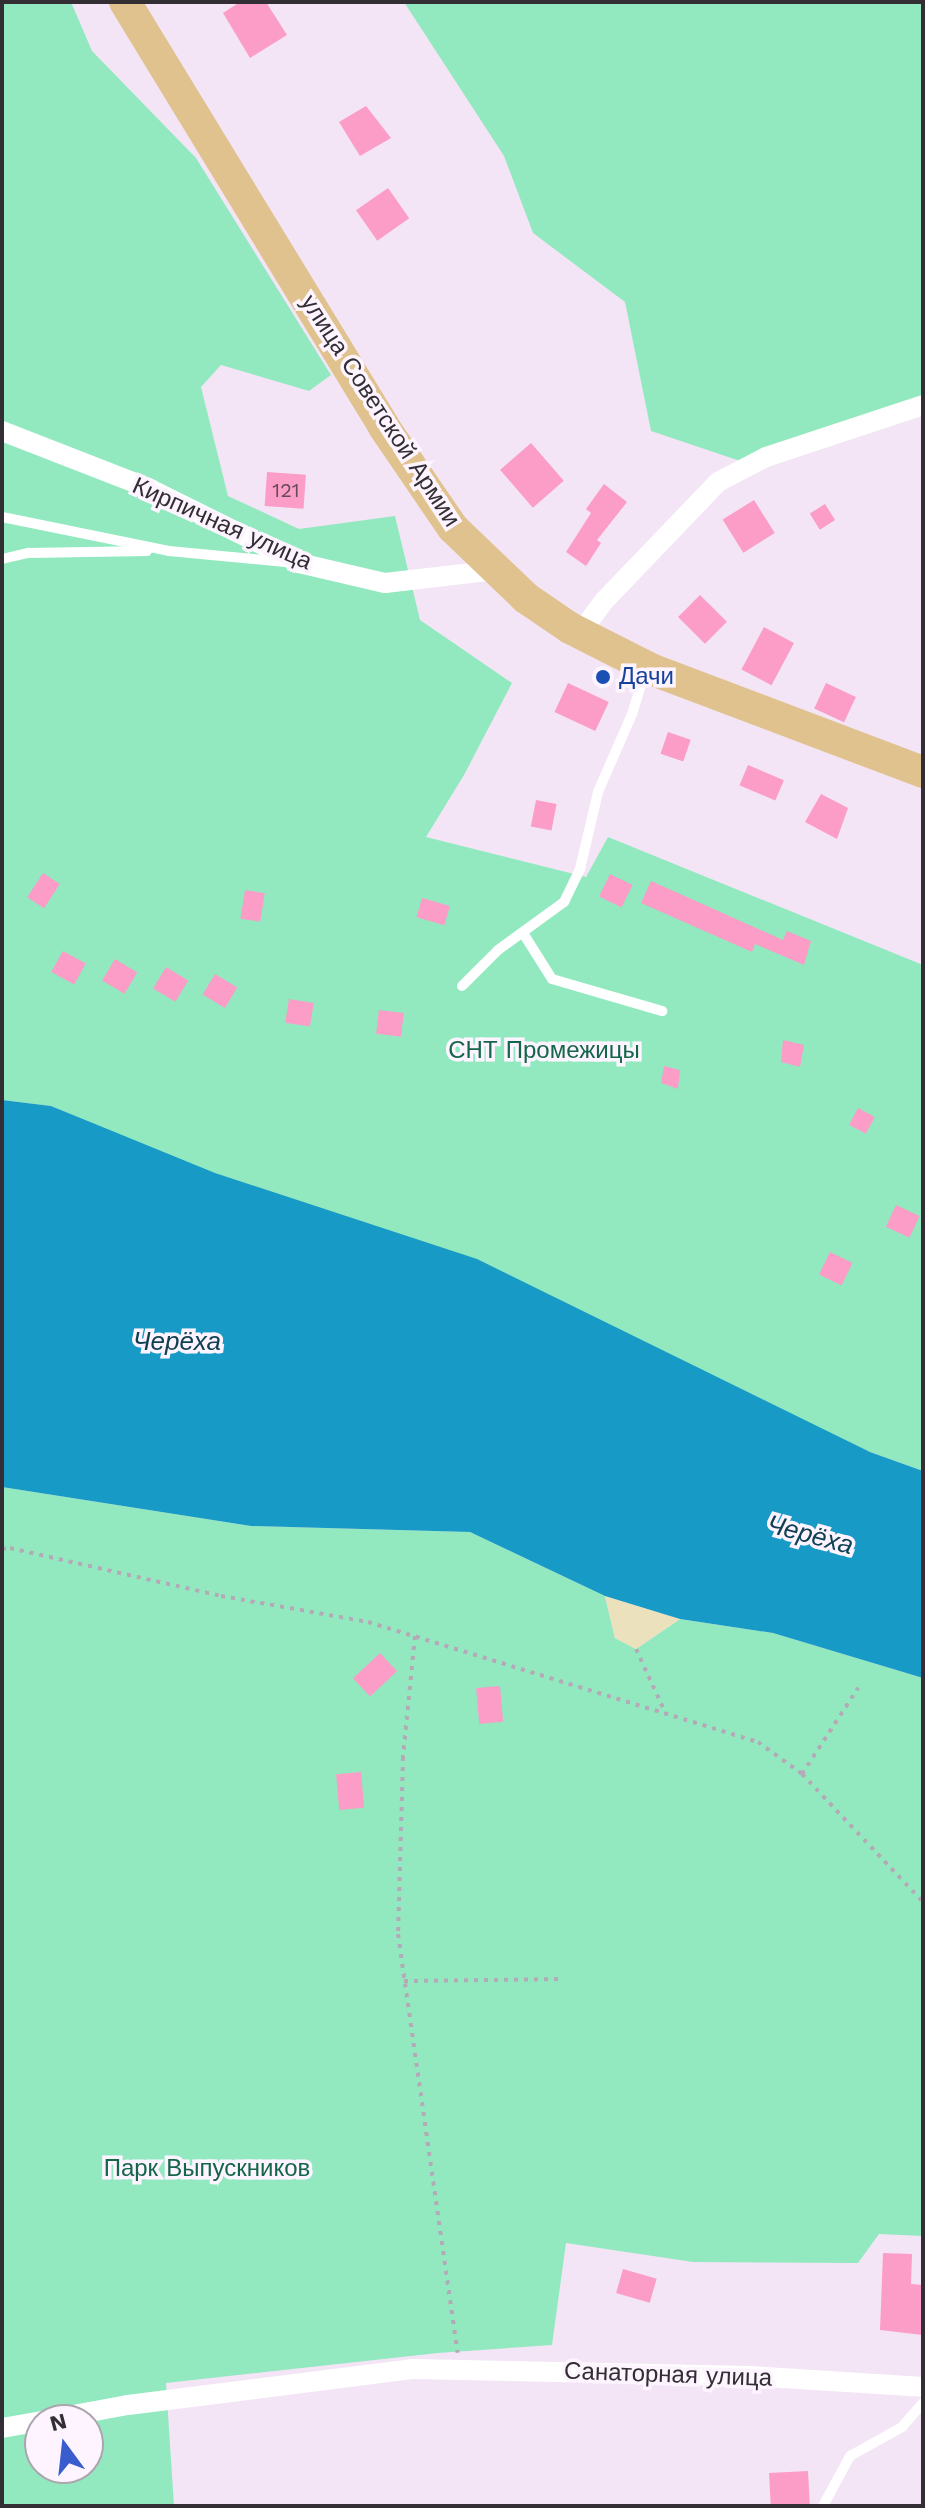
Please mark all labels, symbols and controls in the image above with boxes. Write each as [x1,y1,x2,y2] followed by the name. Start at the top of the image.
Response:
[294,290,466,532] street label: улица Советской Армии
[128,472,316,576] street label: Кирпичная улица
[272,478,300,502] house number: 121
[619,663,674,691] place label: Дачи
[594,668,612,686] marker: Дачи
[448,1037,640,1065] park label: СНТ Промежицы
[133,1326,221,1358] water label: Черёха
[763,1509,857,1561] water label: Черёха
[104,2155,310,2183] park label: Парк Выпускников
[563,2357,773,2393] street label: Санаторная улица
[24,2404,104,2484] north arrow
[47,2408,69,2436] text: N

